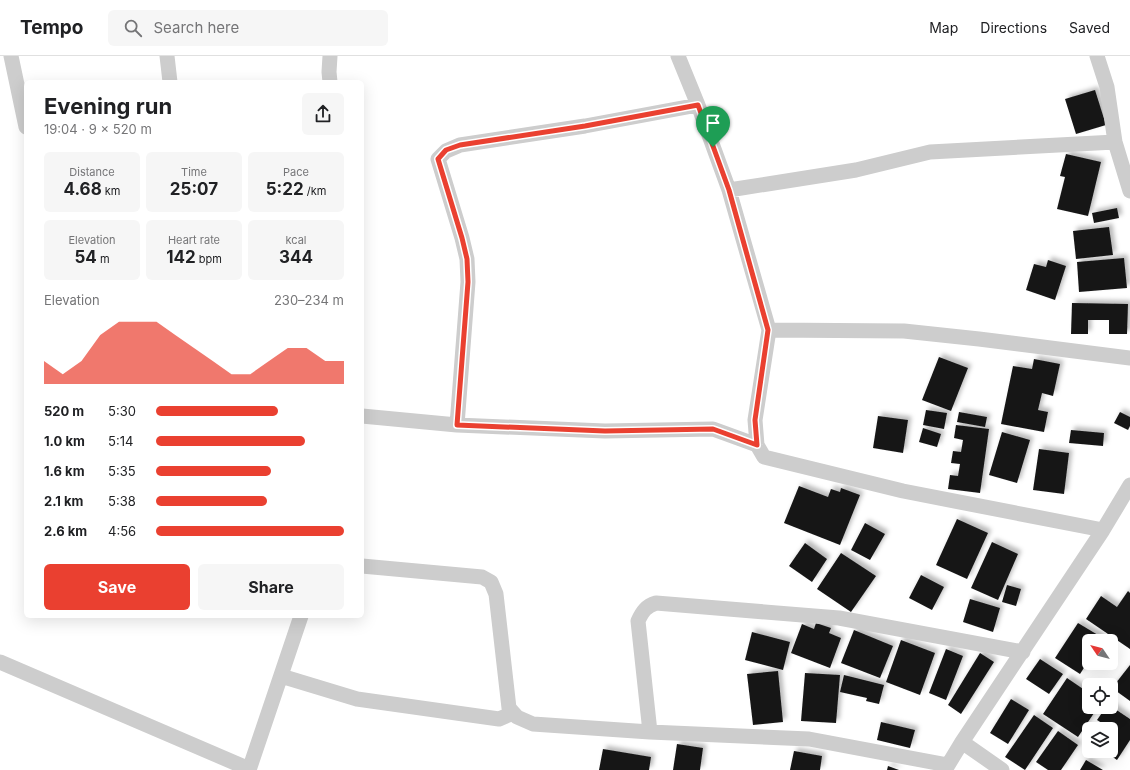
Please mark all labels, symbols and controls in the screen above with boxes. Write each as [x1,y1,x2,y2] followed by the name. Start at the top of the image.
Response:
[108,10,388,46] search box
[20,16,84,39] text: Tempo
[122,17,144,39] icon: search
[154,18,239,37] text: Search here
[929,19,958,36] text: Map
[980,19,1047,36] text: Directions
[1069,19,1110,36] text: Saved
[44,93,172,119] text: Evening run
[302,93,344,135] button: share
[696,106,730,147] pin
[702,112,724,134] icon: arrive
[44,121,152,137] text: 19:04 · 9 × 520 m
[69,165,115,179] text: Distance
[181,165,207,179] text: Time
[283,165,309,179] text: Pace
[64,179,102,199] text: 4.68
[170,179,218,199] text: 25:07
[266,179,304,199] text: 5:22
[102,184,121,198] text: km
[304,184,326,198] text: /km
[68,233,116,247] text: Elevation
[168,233,220,247] text: Heart rate
[285,233,307,247] text: kcal
[74,247,97,267] text: 54
[166,247,196,267] text: 142
[279,247,313,267] text: 344
[97,252,110,266] text: m
[196,252,222,266] text: bpm
[44,292,100,308] text: Elevation
[274,292,344,308] text: 230–234 m
[44,403,84,419] text: 520 m
[108,403,136,419] text: 5:30
[44,433,85,449] text: 1.0 km
[108,433,133,449] text: 5:14
[44,463,85,479] text: 1.6 km
[108,463,136,479] text: 5:35
[44,493,83,509] text: 2.1 km
[108,493,136,509] text: 5:38
[44,523,87,539] text: 2.6 km
[108,523,136,539] text: 4:56
[44,564,190,610] button: Save
[198,564,344,610] button: Share
[1082,634,1118,670] north arrow
[1082,634,1118,758] map controls
[1082,678,1118,714] button: locate
[1082,722,1118,758] button: layers

